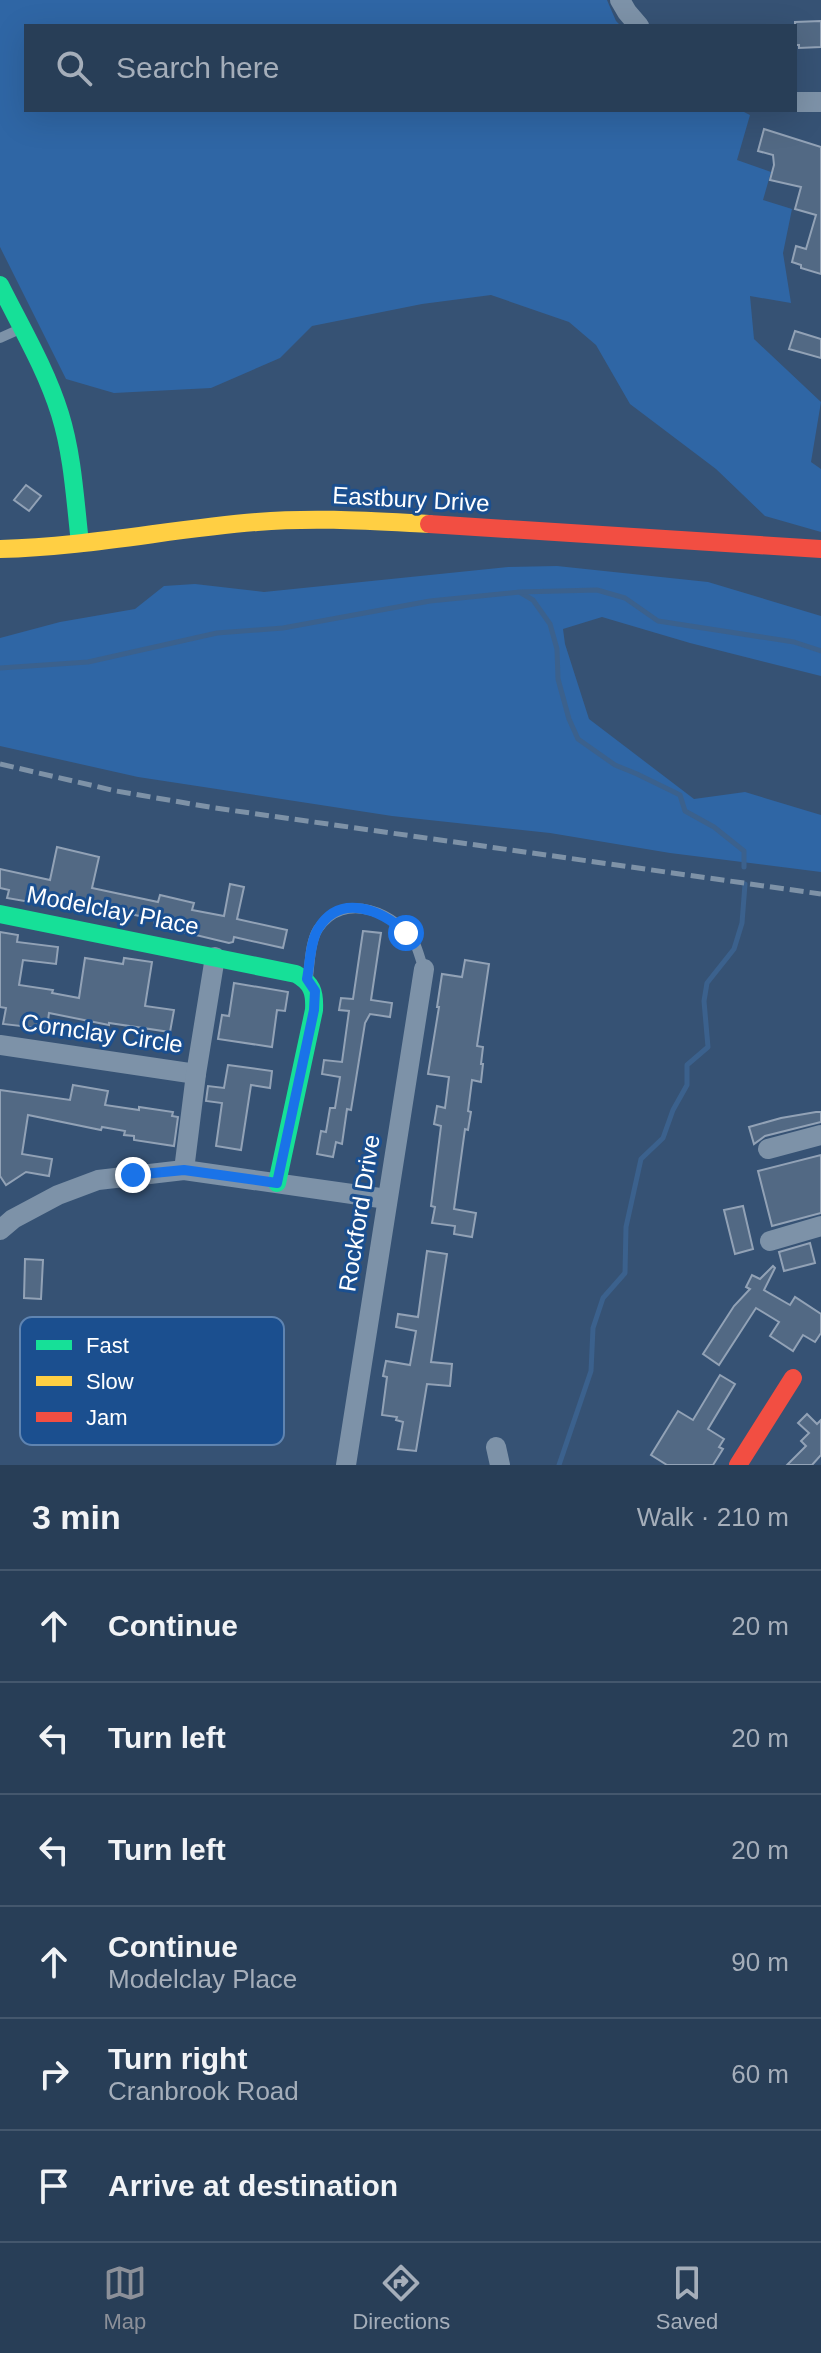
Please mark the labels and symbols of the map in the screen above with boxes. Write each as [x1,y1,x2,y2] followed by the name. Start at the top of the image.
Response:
[332,481,490,517] street label: Eastbury Drive
[25,880,201,940] street label: Modelclay Place
[388,915,424,951] route start
[20,1008,184,1058] street label: Cornclay Circle
[333,1133,385,1293] street label: Rockford Drive
[115,1157,151,1193] route end
[20,1317,284,1445] legend
[86,1333,129,1358] text: Fast
[86,1369,134,1394] text: Slow
[86,1405,128,1430] text: Jam

